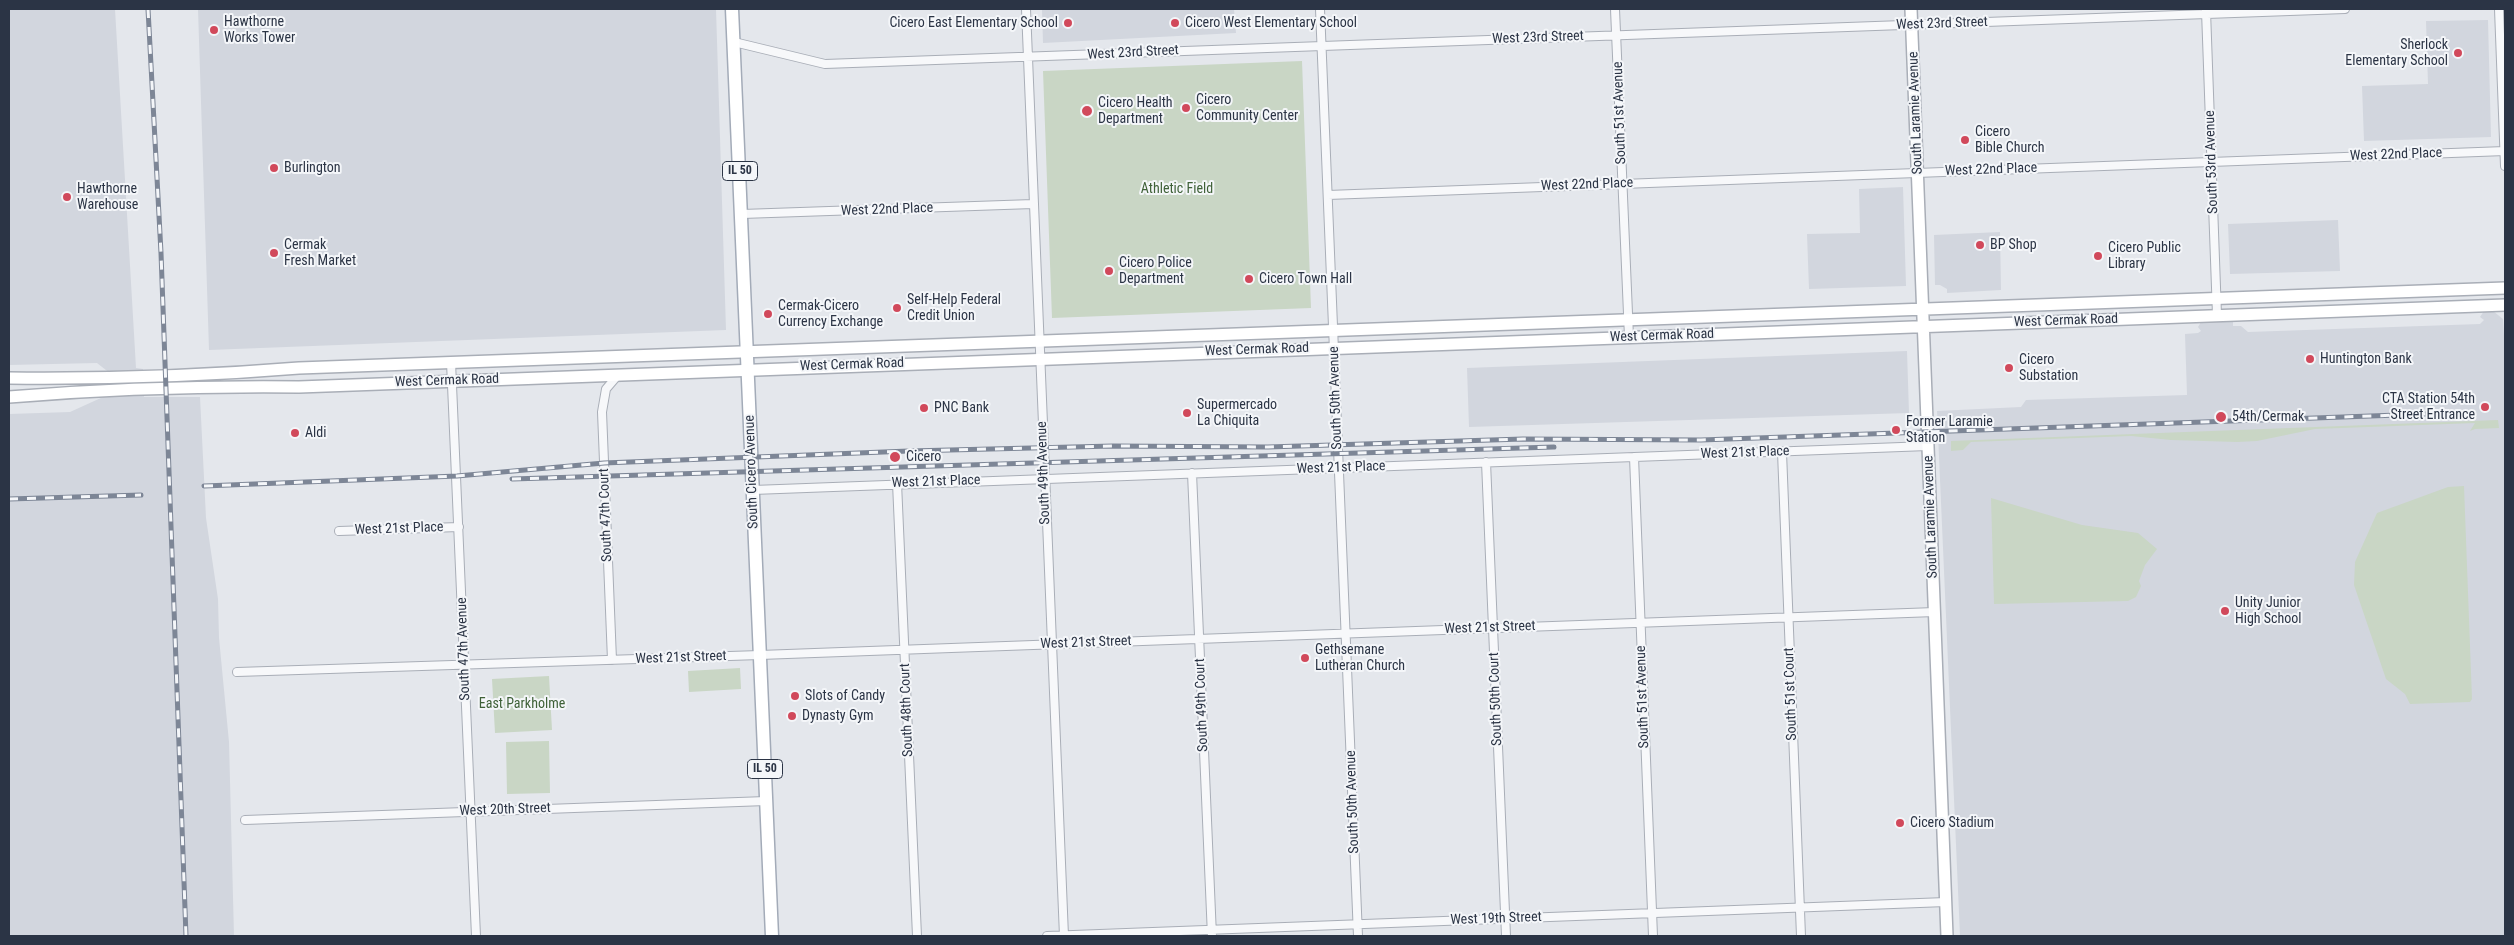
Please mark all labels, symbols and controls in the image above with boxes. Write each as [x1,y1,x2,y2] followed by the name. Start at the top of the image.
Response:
[224,14,295,46] place label: Hawthorne Works Tower
[1896,14,1988,34] street label: West 23rd Street
[889,15,1058,31] place label: Cicero East Elementary School
[1185,15,1357,31] place label: Cicero West Elementary School
[1062,17,1074,29] marker: Cicero East Elementary School
[1169,17,1181,29] marker: Cicero West Elementary School
[208,24,220,36] marker: Hawthorne Works Tower
[1492,28,1584,48] street label: West 23rd Street
[2345,37,2448,70] place label: Sherlock Elementary School
[1087,42,1179,64] street label: West 23rd Street
[2452,47,2464,59] marker: Sherlock Elementary School
[1905,51,1927,175] street label: South Laramie Avenue
[1610,61,1630,165] street label: South 51st Avenue
[1196,92,1298,124] place label: Cicero Community Center
[1098,95,1173,128] place label: Cicero Health Department
[1180,102,1192,114] marker: Cicero Community Center
[1080,104,1094,118] marker: Cicero Health Department
[2202,110,2222,214] street label: South 53rd Avenue
[1975,124,2045,156] place label: Cicero Bible Church
[1959,134,1971,146] marker: Cicero Bible Church
[2350,145,2442,165] street label: West 22nd Place
[284,160,341,176] place label: Burlington
[1945,160,2037,180] street label: West 22nd Place
[268,162,280,174] marker: Burlington
[722,162,758,180] road number: IL 50
[1541,175,1633,195] street label: West 22nd Place
[77,181,138,213] place label: Hawthorne Warehouse
[1141,181,1213,197] park label: Athletic Field
[61,191,73,203] marker: Hawthorne Warehouse
[841,200,933,220] street label: West 22nd Place
[284,237,356,270] place label: Cermak Fresh Market
[1990,237,2037,253] place label: BP Shop
[1974,239,1986,251] marker: BP Shop
[2108,240,2181,272] place label: Cicero Public Library
[268,247,280,259] marker: Cermak Fresh Market
[2092,250,2104,262] marker: Cicero Public Library
[1119,255,1192,288] place label: Cicero Police Department
[1103,265,1115,277] marker: Cicero Police Department
[1259,271,1352,287] place label: Cicero Town Hall
[1243,273,1255,285] marker: Cicero Town Hall
[907,292,1001,324] place label: Self-Help Federal Credit Union
[778,298,883,331] place label: Cermak-Cicero Currency Exchange
[891,302,903,314] marker: Self-Help Federal Credit Union
[762,308,774,320] marker: Cermak-Cicero Currency Exchange
[2014,311,2118,331] street label: West Cermak Road
[1610,326,1714,346] street label: West Cermak Road
[1205,340,1309,360] street label: West Cermak Road
[1326,346,1346,450] street label: South 50th Avenue
[2320,351,2412,367] place label: Huntington Bank
[2019,352,2078,384] place label: Cicero Substation
[2304,353,2316,365] marker: Huntington Bank
[800,355,904,375] street label: West Cermak Road
[2003,362,2015,374] marker: Cicero Substation
[395,371,499,391] street label: West Cermak Road
[2382,391,2475,424] place label: CTA Station 54th Street Entrance
[1197,397,1277,430] place label: Supermercado La Chiquita
[934,400,989,416] place label: PNC Bank
[2479,401,2491,413] marker: CTA Station 54th Street Entrance
[918,402,930,414] marker: PNC Bank
[1181,407,1193,419] marker: Supermercado La Chiquita
[2232,409,2304,425] place label: 54th/Cermak
[2214,410,2228,424] marker: 54th/Cermak
[1906,414,1993,447] place label: Former Laramie Station
[742,415,762,529] street label: South Cicero Avenue
[1034,421,1054,525] street label: South 49th Avenue
[1890,424,1902,436] marker: Former Laramie Station
[305,425,326,441] place label: Aldi
[289,427,301,439] marker: Aldi
[1700,443,1790,463] street label: West 21st Place
[906,449,941,465] place label: Cicero
[888,450,902,464] marker: Cicero
[1920,455,1942,579] street label: South Laramie Avenue
[1296,458,1386,478] street label: West 21st Place
[596,468,616,562] street label: South 47th Court
[891,472,981,492] street label: West 21st Place
[354,519,444,539] street label: West 21st Place
[2235,595,2302,628] place label: Unity Junior High School
[454,597,474,701] street label: South 47th Avenue
[2219,605,2231,617] marker: Unity Junior High School
[1444,618,1536,638] street label: West 21st Street
[1040,633,1132,653] street label: West 21st Street
[1315,642,1405,674] place label: Gethsemane Lutheran Church
[1633,645,1653,749] street label: South 51st Avenue
[1781,647,1801,741] street label: South 51st Court
[635,648,727,668] street label: West 21st Street
[1299,652,1311,664] marker: Gethsemane Lutheran Church
[1486,652,1506,746] street label: South 50th Court
[1192,658,1212,752] street label: South 49th Court
[897,663,917,757] street label: South 48th Court
[805,688,885,704] place label: Slots of Candy
[789,690,801,702] marker: Slots of Candy
[479,696,565,712] park label: East Parkholme
[802,708,874,724] place label: Dynasty Gym
[786,710,798,722] marker: Dynasty Gym
[1343,750,1363,854] street label: South 50th Avenue
[748,760,782,779] road number: IL 50
[459,800,551,820] street label: West 20th Street
[1910,815,1994,831] place label: Cicero Stadium
[1894,817,1906,829] marker: Cicero Stadium
[1450,909,1542,929] street label: West 19th Street

